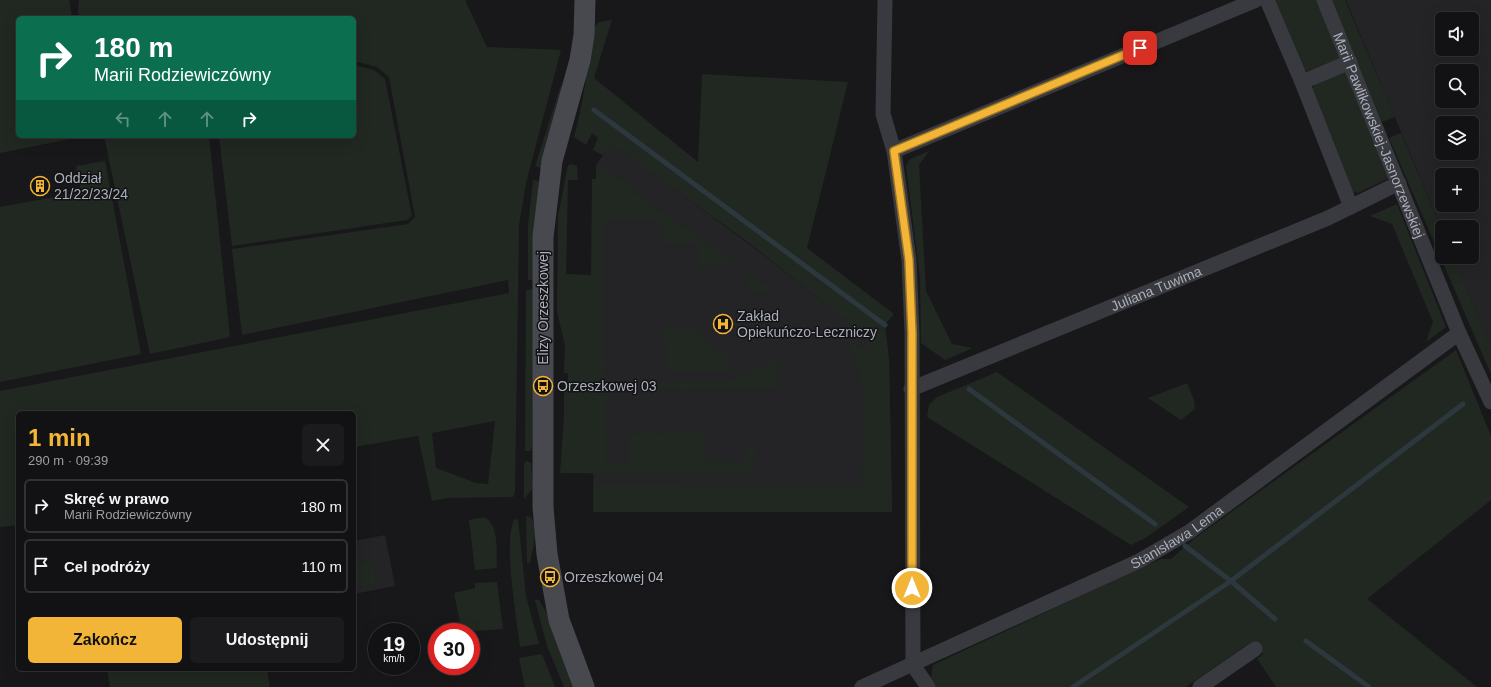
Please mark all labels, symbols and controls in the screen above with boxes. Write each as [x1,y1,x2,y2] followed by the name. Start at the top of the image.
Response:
[1435,12,1479,264] map controls
[1435,12,1479,56] button: sound
[1330,30,1428,240] street label: Marii Pawlikowskiej-Jasnorzewskiej
[1123,31,1157,65] pin
[28,32,80,84] icon: right
[94,32,173,63] text: 180 m
[1129,37,1151,59] icon: arrive
[1435,64,1479,108] button: search
[94,65,271,85] text: Marii Rodziewiczówny
[112,108,134,130] icon: left
[154,108,176,130] icon: ahead
[196,108,218,130] icon: ahead
[238,108,260,130] icon: right
[1435,116,1479,160] button: layers
[1435,168,1479,212] button: +
[54,170,128,202] place label: Oddział 21/22/23/24
[29,175,51,197] building icon: Oddział 21/22/23/24
[1435,220,1479,264] button: −
[535,251,551,365] street label: Elizy Orzeszkowej
[1108,263,1204,314] street label: Juliana Tuwima
[737,308,877,340] place label: Zakład Opiekuńczo-Leczniczy
[712,313,734,335] hospital icon: Zakład Opiekuńczo-Leczniczy
[532,375,554,397] bus stop icon: Orzeszkowej 03
[557,378,657,394] place label: Orzeszkowej 03
[28,424,91,451] text: 1 min
[302,424,344,466] button: close
[28,453,108,468] text: 290 m · 09:39
[64,490,169,507] text: Skręć w prawo
[30,495,52,517] icon: right
[300,498,342,515] text: 180 m
[1128,502,1226,572] street label: Stanisława Lema
[64,507,192,522] text: Marii Rodziewiczówny
[30,555,52,577] icon: arrive
[64,558,150,575] text: Cel podróży
[301,558,342,575] text: 110 m
[539,566,561,588] bus stop icon: Orzeszkowej 04
[891,567,933,609] position arrow
[564,569,664,585] place label: Orzeszkowej 04
[28,617,182,663] button: Zakończ
[190,617,344,663] button: Udostępnij
[428,623,480,675] speed limit sign: 30
[383,633,405,655] text: 19
[383,653,405,664] text: km/h

